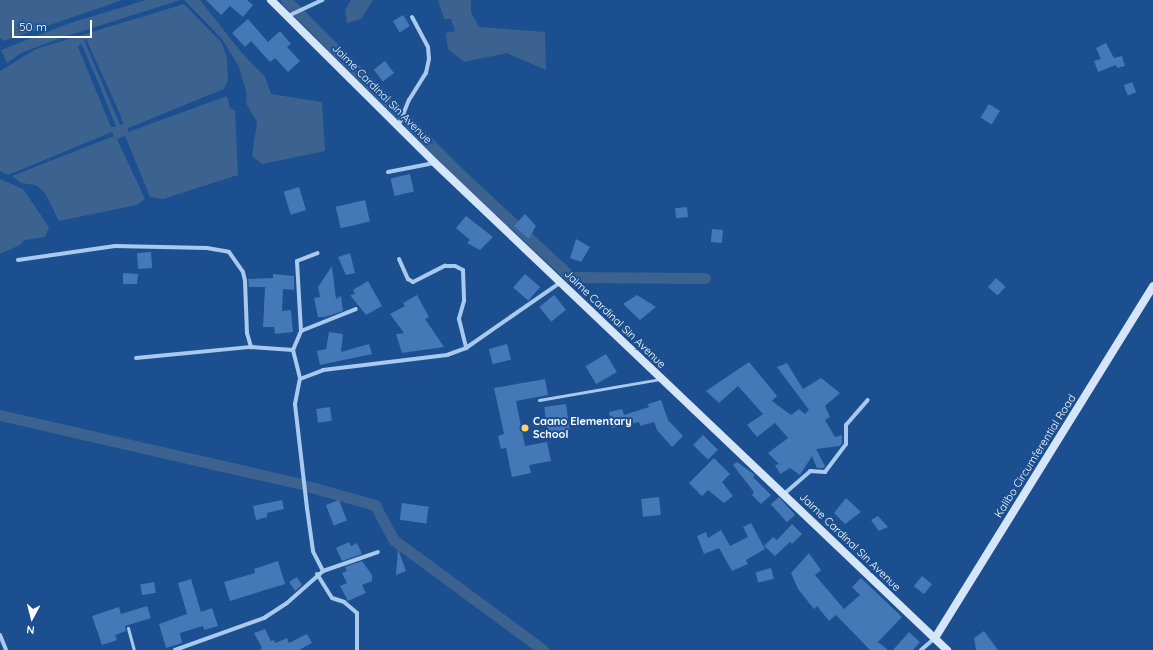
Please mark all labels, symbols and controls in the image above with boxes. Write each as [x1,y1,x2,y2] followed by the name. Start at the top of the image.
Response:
[14,12,94,38] scale bar
[19,19,47,34] text: 50 m
[329,41,435,147] street label: Jaime Cardinal Sin Avenue
[562,267,668,371] street label: Jaime Cardinal Sin Avenue
[992,392,1078,520] street label: Kalibo Circumferential Road
[533,415,632,441] place label: Caano Elementary School
[520,423,530,433] marker: Caano Elementary School
[797,490,903,594] street label: Jaime Cardinal Sin Avenue
[12,598,52,638] north arrow
[26,622,35,637] text: N

